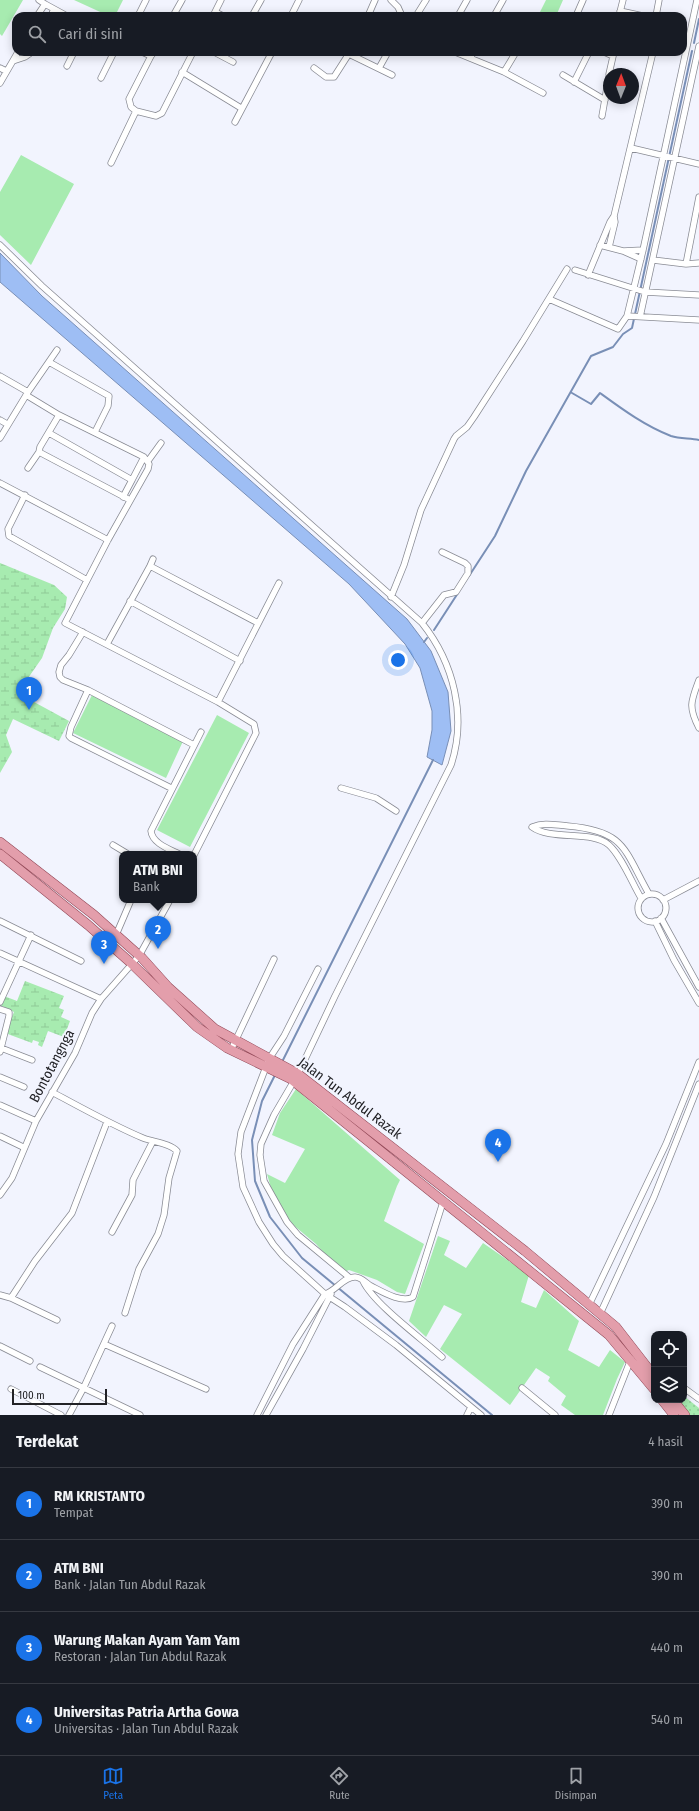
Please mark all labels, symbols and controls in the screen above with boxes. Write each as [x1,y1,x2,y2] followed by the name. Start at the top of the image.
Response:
[12,12,687,56] search box
[26,23,48,45] icon: search
[58,25,123,43] text: Cari di sini
[603,68,639,104] north arrow
[388,650,408,670] your location
[16,677,42,710] pin: 1
[119,851,197,903] popup
[133,861,183,879] text: ATM BNI
[133,879,160,894] text: Bank
[145,916,171,949] pin: 2
[91,931,117,964] pin: 3
[26,1027,78,1105] street label: Bontotangnga
[295,1053,406,1143] street label: Jalan Tun Abdul Razak
[485,1129,511,1162] pin: 4
[651,1331,687,1403] map controls
[651,1331,687,1367] button: locate
[651,1367,687,1403] button: layers
[12,1387,107,1406] scale bar
[18,1389,45,1402] text: 100 m
[16,1431,78,1452] text: Terdekat
[648,1434,683,1449] text: 4 hasil
[54,1487,145,1505] text: RM KRISTANTO
[26,1496,32,1511] text: 1
[651,1496,683,1511] text: 390 m
[54,1505,93,1520] text: Tempat
[54,1559,104,1577] text: ATM BNI
[26,1568,32,1583] text: 2
[651,1568,683,1583] text: 390 m
[54,1577,206,1592] text: Bank · Jalan Tun Abdul Razak
[54,1631,240,1649] text: Warung Makan Ayam Yam Yam
[26,1640,32,1655] text: 3
[651,1640,683,1655] text: 440 m
[54,1649,226,1664] text: Restoran · Jalan Tun Abdul Razak
[54,1703,239,1721] text: Universitas Patria Artha Gowa
[26,1712,32,1727] text: 4
[651,1712,683,1727] text: 540 m
[54,1721,238,1736] text: Universitas · Jalan Tun Abdul Razak
[102,1765,124,1802] tab: Peta
[328,1765,350,1802] tab: Rute
[555,1765,597,1802] tab: Disimpan

